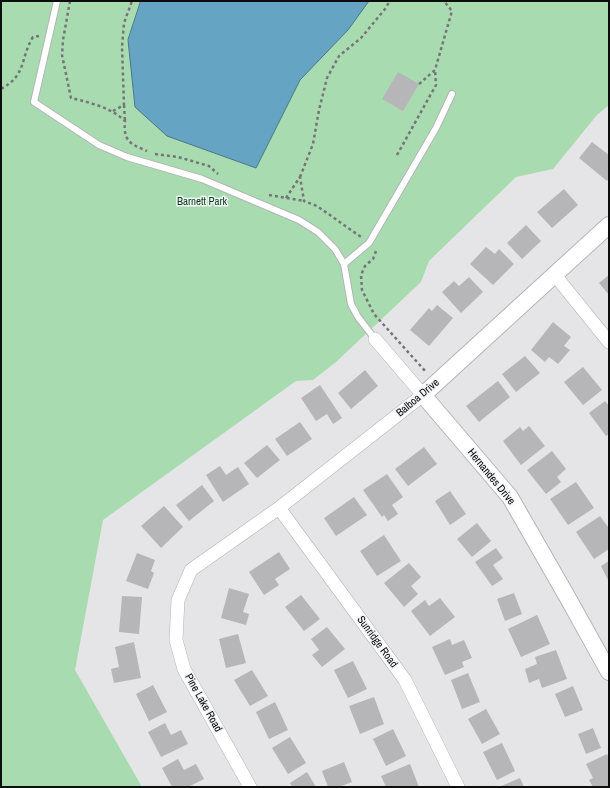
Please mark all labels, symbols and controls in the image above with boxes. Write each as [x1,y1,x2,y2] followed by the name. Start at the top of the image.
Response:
[177,195,227,209] park label: Barnett Park
[394,376,442,420] street label: Balboa Drive
[464,446,518,508] street label: Hernandes Drive
[354,614,400,670] street label: Sunridge Road
[182,672,224,734] street label: Pine Lake Road

